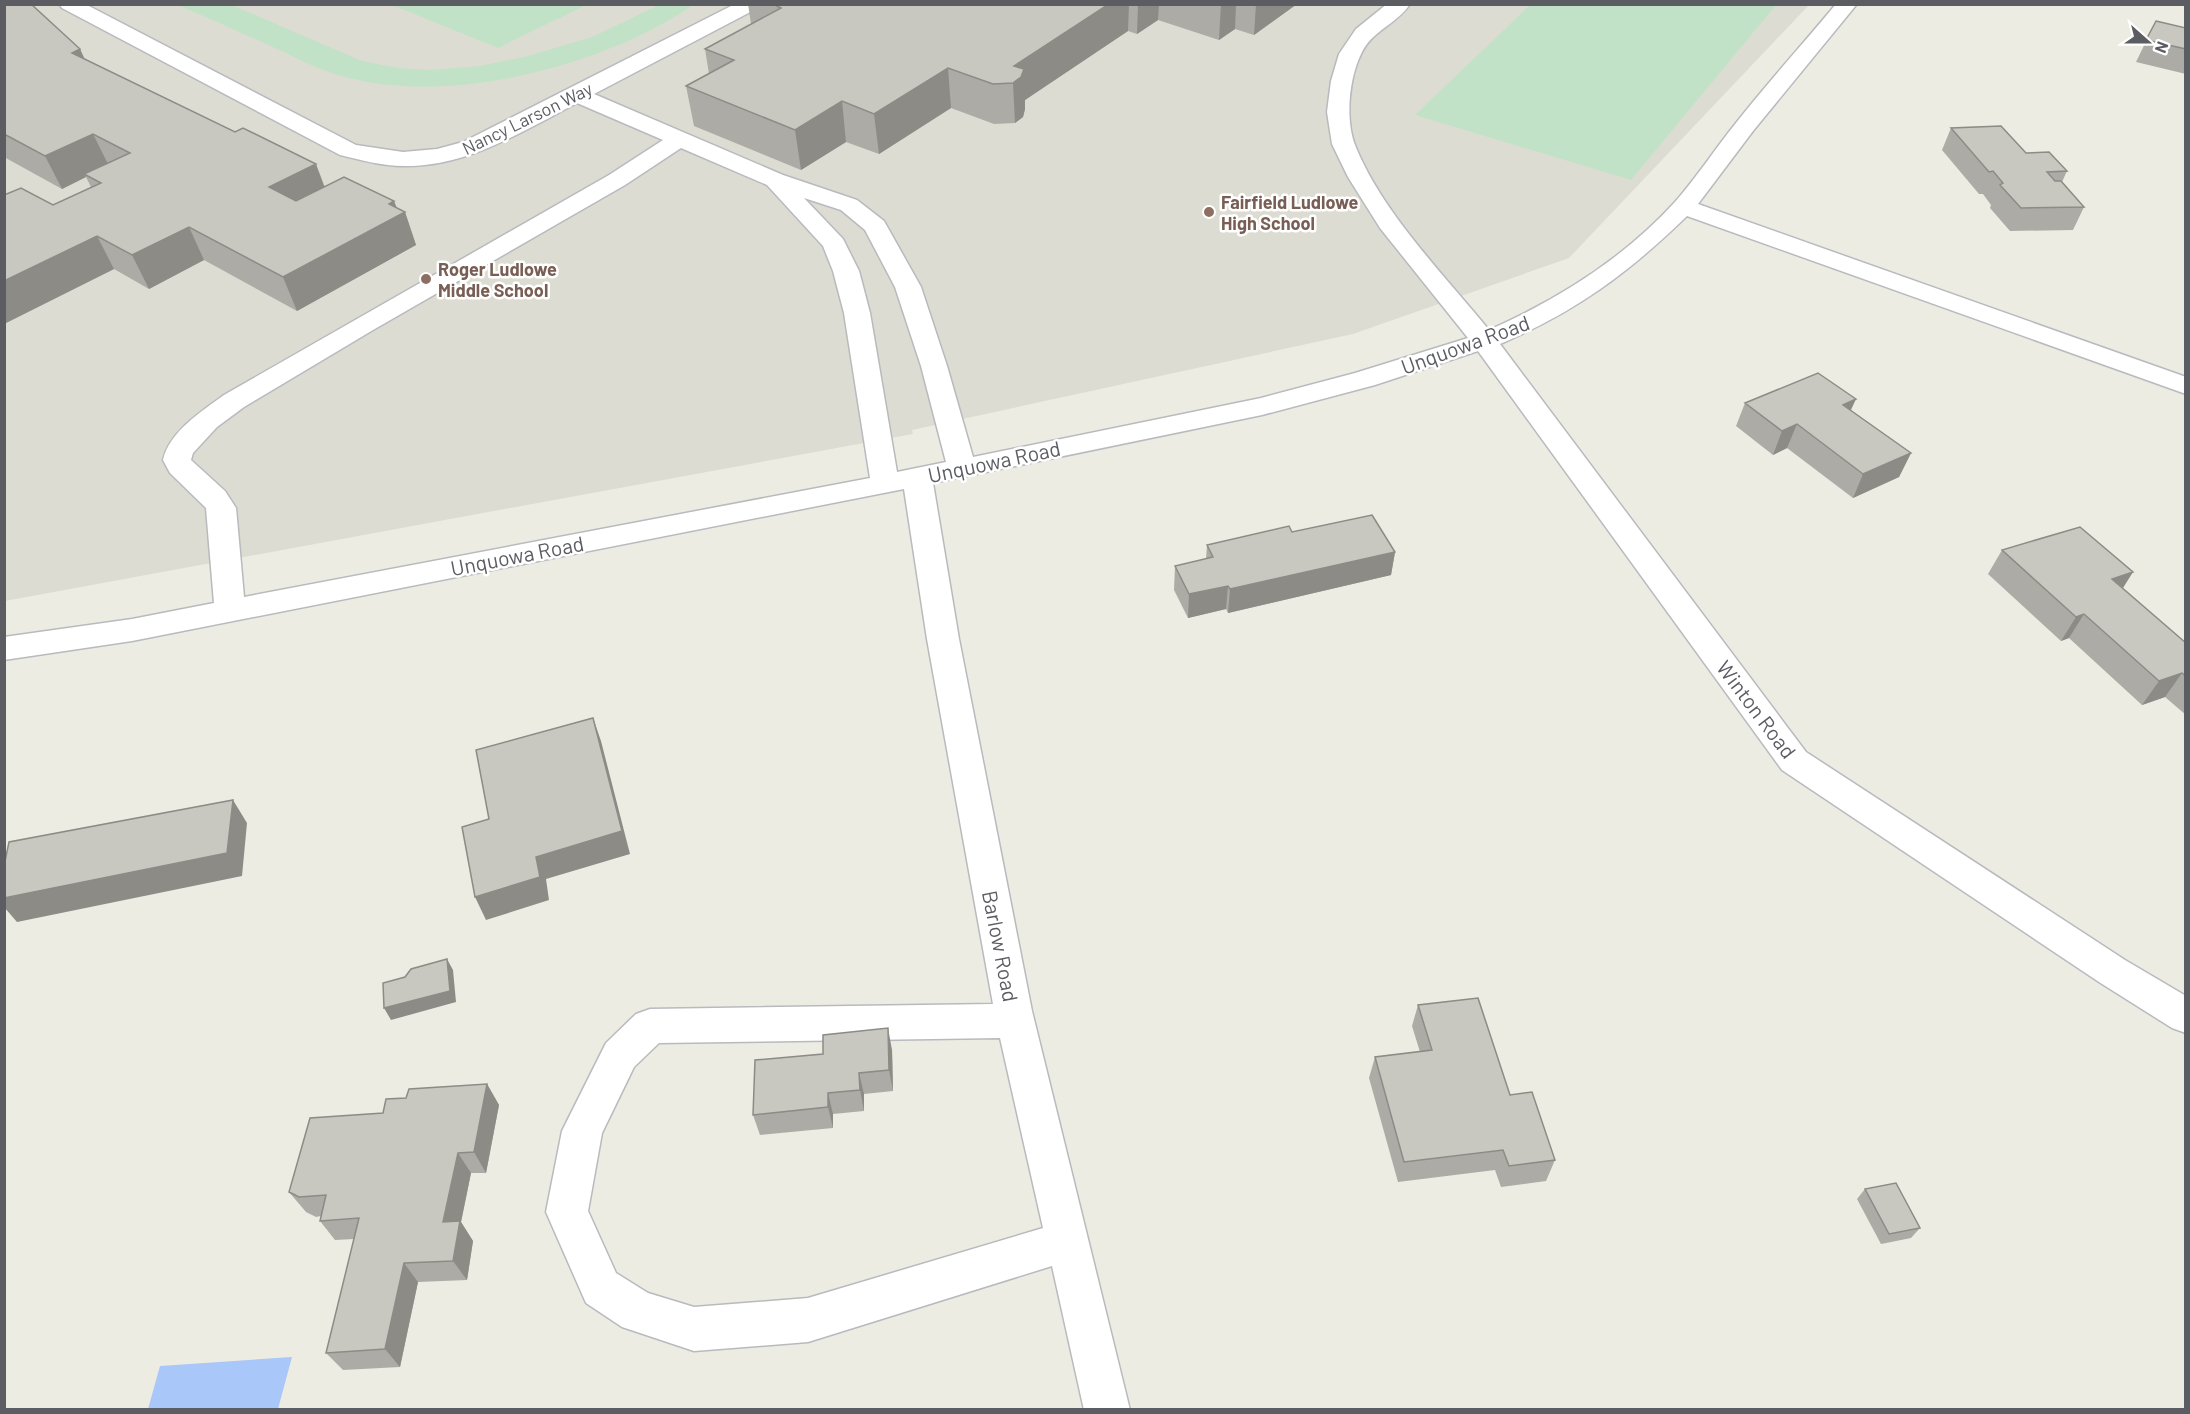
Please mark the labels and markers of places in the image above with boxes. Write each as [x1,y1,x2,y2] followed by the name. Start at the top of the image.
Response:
[1221,191,1358,234] place label: Fairfield Ludlowe High School
[1202,205,1216,219] marker: Fairfield Ludlowe High School
[438,258,557,301] place label: Roger Ludlowe Middle School
[419,272,433,286] marker: Roger Ludlowe Middle School

